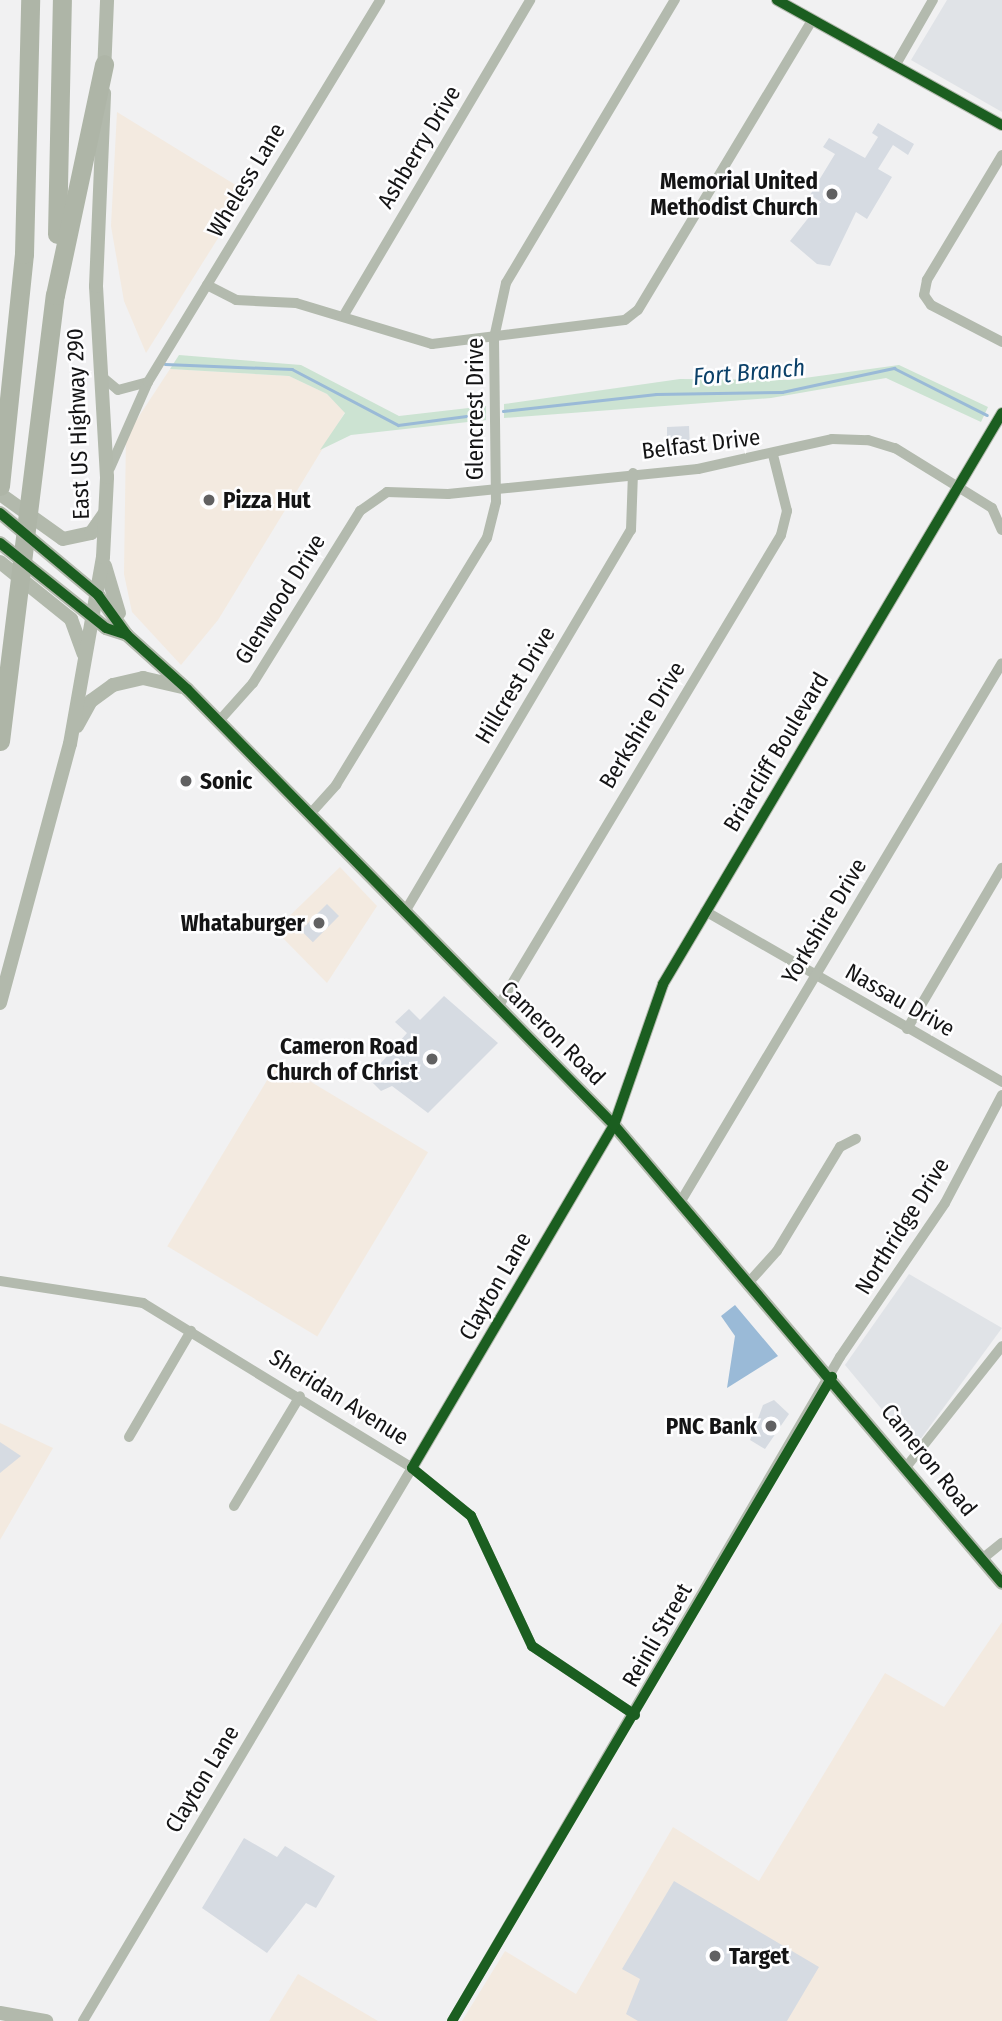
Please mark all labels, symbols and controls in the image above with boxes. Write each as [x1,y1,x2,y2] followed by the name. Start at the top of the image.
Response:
[372,81,466,213] street label: Ashberry Drive
[201,118,291,242] street label: Wheless Lane
[650,167,818,221] place label: Memorial United Methodist Church
[824,186,840,202] marker: Memorial United Methodist Church
[61,328,95,520] street label: East US Highway 290
[461,338,489,480] street label: Glencrest Drive
[692,354,806,392] water label: Fort Branch
[640,423,762,465] street label: Belfast Drive
[223,486,311,514] place label: Pizza Hut
[201,492,217,508] marker: Pizza Hut
[229,529,331,669] street label: Glenwood Drive
[469,621,561,749] street label: Hillcrest Drive
[593,657,691,793] street label: Berkshire Drive
[718,667,834,837] street label: Briarcliff Boulevard
[200,767,252,795] place label: Sonic
[178,773,194,789] marker: Sonic
[776,853,872,989] street label: Yorkshire Drive
[181,909,305,937] place label: Whataburger
[311,915,327,931] marker: Whataburger
[840,958,960,1042] street label: Nassau Drive
[495,975,611,1091] street label: Cameron Road
[266,1032,418,1086] place label: Cameron Road Church of Christ
[424,1051,440,1067] marker: Cameron Road Church of Christ
[849,1153,955,1299] street label: Northridge Drive
[453,1227,537,1345] street label: Clayton Lane
[264,1343,414,1451] street label: Sheridan Avenue
[875,1398,983,1522] street label: Cameron Road
[666,1412,757,1440] place label: PNC Bank
[763,1418,779,1434] marker: PNC Bank
[616,1578,698,1692] street label: Reinli Street
[159,1720,245,1838] street label: Clayton Lane
[729,1942,789,1970] place label: Target
[707,1948,723,1964] marker: Target

